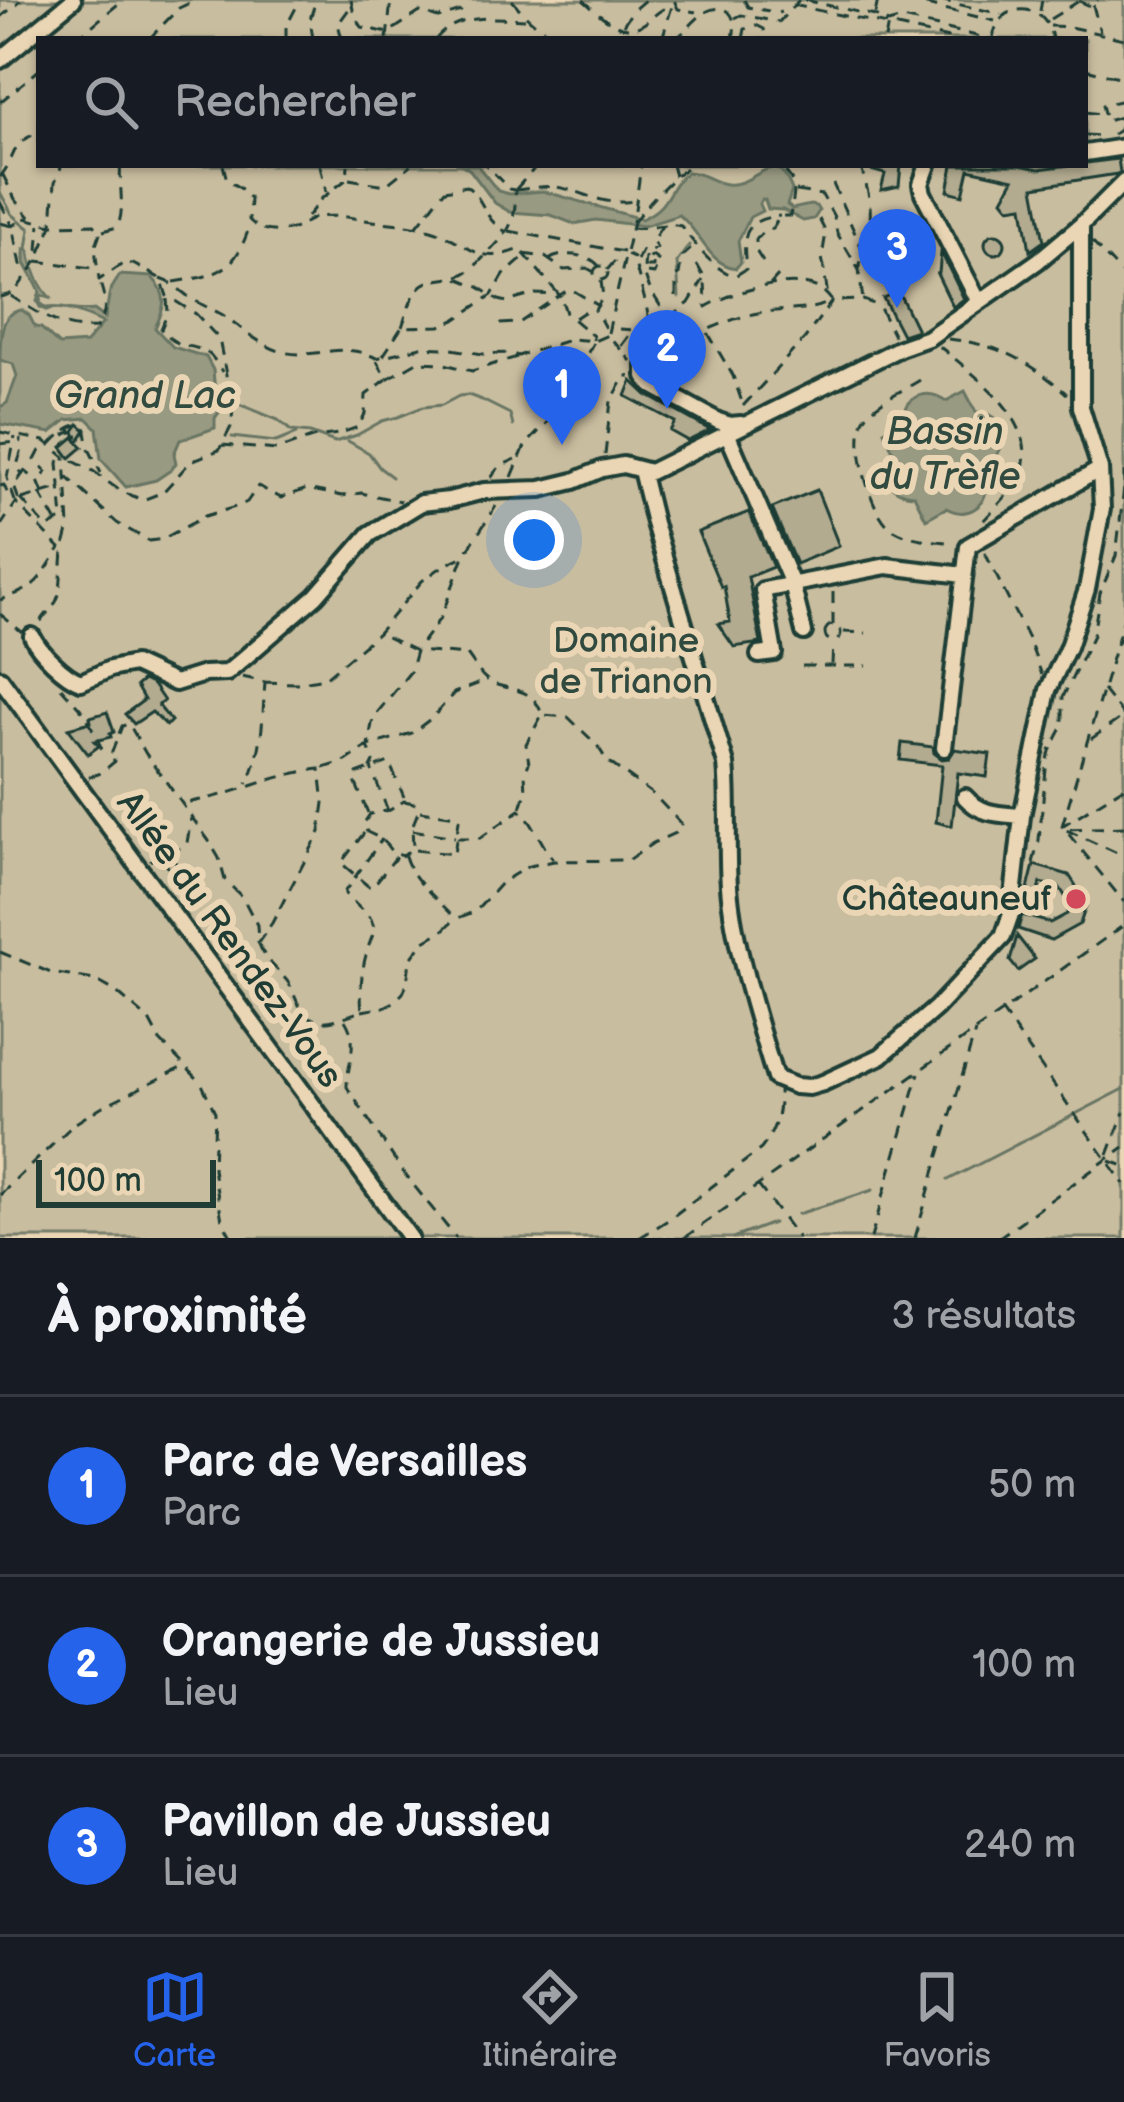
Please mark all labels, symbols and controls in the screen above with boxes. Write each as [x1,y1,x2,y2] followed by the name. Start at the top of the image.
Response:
[36,36,1088,168] search box
[78,69,144,135] icon: search
[174,75,415,130] text: Rechercher
[858,209,936,308] pin: 3
[628,310,706,409] pin: 2
[523,346,601,445] pin: 1
[54,373,236,420] water label: Grand Lac
[869,409,1021,501] water label: Bassin du Trèfle
[504,510,564,570] your location
[539,620,713,704] park label: Domaine de Trianon
[107,783,351,1097] street label: Allée du Rendez-Vous
[842,878,1052,921] place label: Châteauneuf
[1063,886,1089,912] marker: Châteauneuf
[36,1154,216,1207] scale bar
[54,1161,142,1201] text: 100 m
[48,1286,307,1347] text: À proximité
[891,1293,1076,1340] text: 3 résultats
[162,1435,527,1490] text: Parc de Versailles
[79,1462,95,1509] text: 1
[988,1462,1076,1509] text: 50 m
[162,1490,241,1537] text: Parc
[162,1615,600,1670] text: Orangerie de Jussieu
[75,1642,99,1689] text: 2
[972,1642,1076,1689] text: 100 m
[162,1670,238,1717] text: Lieu
[162,1795,551,1850] text: Pavillon de Jussieu
[76,1822,98,1869] text: 3
[964,1822,1076,1869] text: 240 m
[162,1850,238,1897] text: Lieu
[133,1964,216,2076] tab: Carte
[482,1964,617,2076] tab: Itinéraire
[883,1964,991,2076] tab: Favoris

